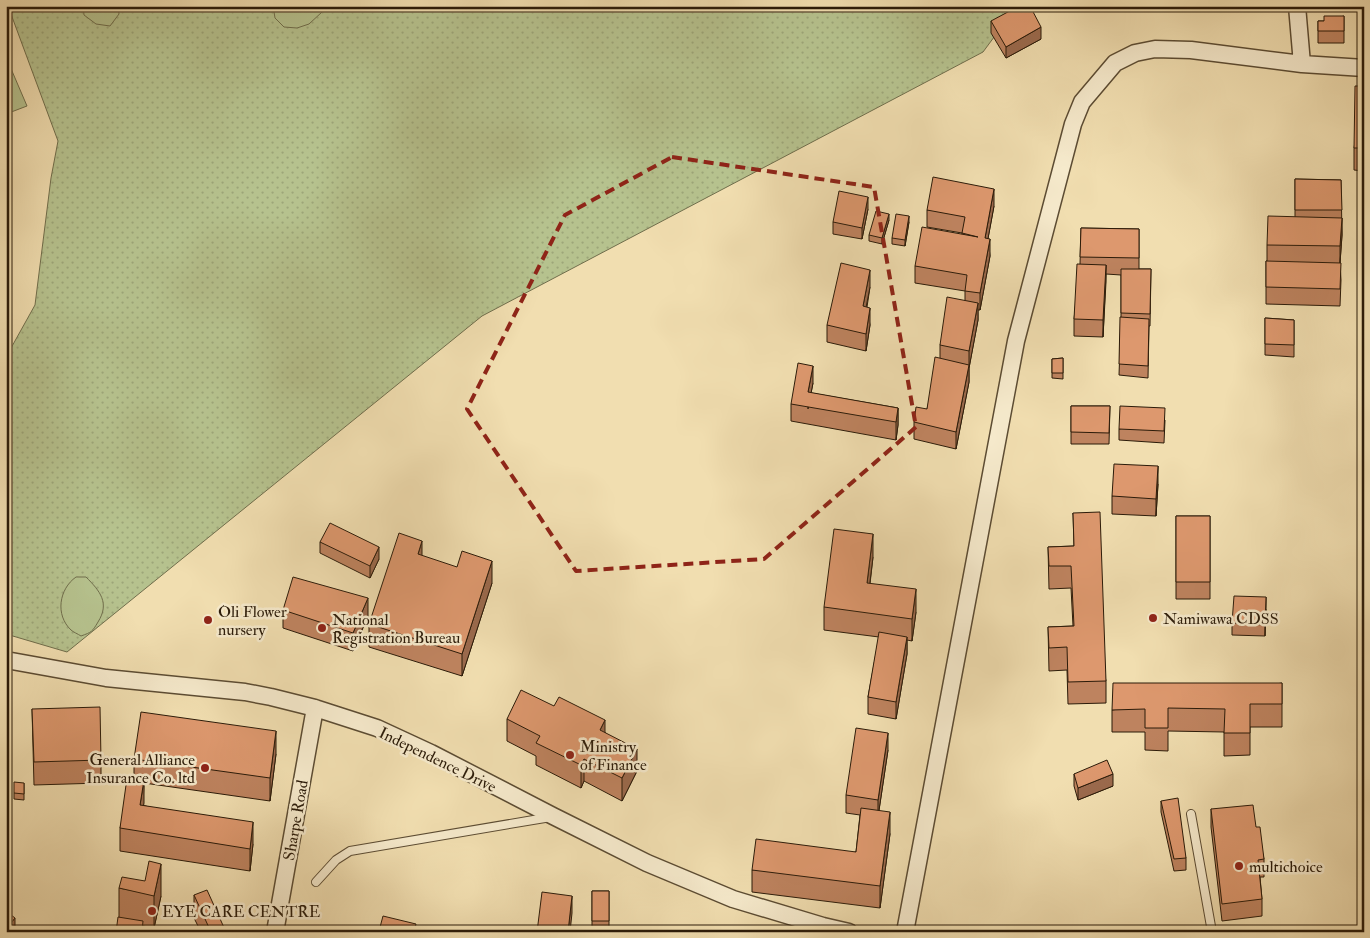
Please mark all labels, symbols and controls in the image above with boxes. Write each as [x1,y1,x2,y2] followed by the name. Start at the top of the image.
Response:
[218,602,287,640] place label: Oli Flower nursery
[1163,609,1279,629] place label: Namiwawa CDSS
[332,610,460,648] place label: National Registration Bureau
[1147,612,1159,624] marker: Namiwawa CDSS
[202,614,214,626] marker: Oli Flower nursery
[316,622,328,634] marker: National Registration Bureau
[375,723,500,798] street label: Independence Drive
[580,737,647,775] place label: Ministry of Finance
[564,749,576,761] marker: Ministry of Finance
[86,750,195,788] place label: General Alliance Insurance Co. ltd
[199,762,211,774] marker: General Alliance Insurance Co. ltd
[279,778,314,862] street label: Sharpe Road
[1249,857,1323,877] place label: multichoice
[1233,860,1245,872] marker: multichoice
[162,902,320,922] place label: EYE CARE CENTRE
[146,905,158,917] marker: EYE CARE CENTRE

